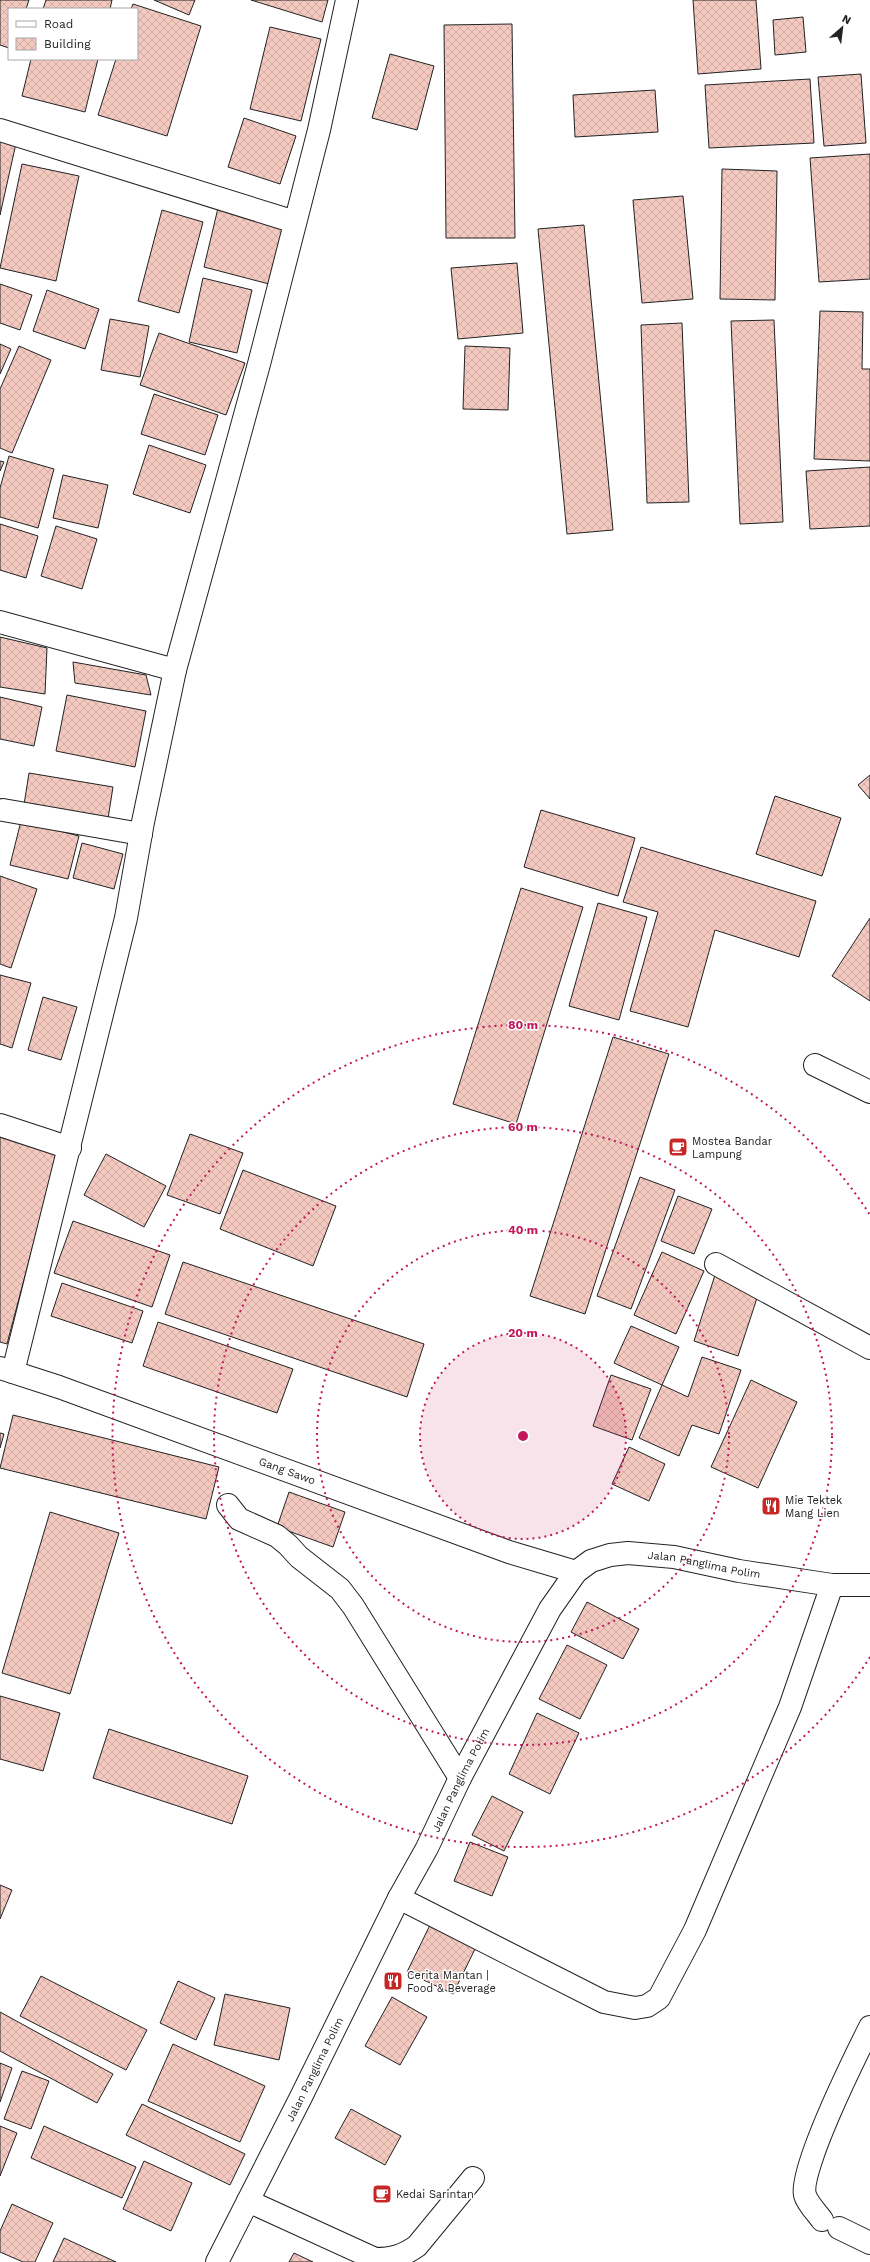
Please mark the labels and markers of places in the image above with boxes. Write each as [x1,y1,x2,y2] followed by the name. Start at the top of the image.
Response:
[692,1135,773,1161] place label: Mostea Bandar Lampung
[667,1136,689,1158] cafe icon: Mostea Bandar Lampung
[516,1429,530,1443] centre of rings
[785,1494,842,1520] place label: Mie Tektek Mang Lien
[760,1495,782,1517] restaurant icon: Mie Tektek Mang Lien
[407,1969,496,1995] place label: Cerita Mantan | Food & Beverage
[382,1970,404,1992] restaurant icon: Cerita Mantan | Food & Beverage
[371,2183,393,2205] cafe icon: Kedai Sarintan
[396,2188,474,2201] place label: Kedai Sarintan

